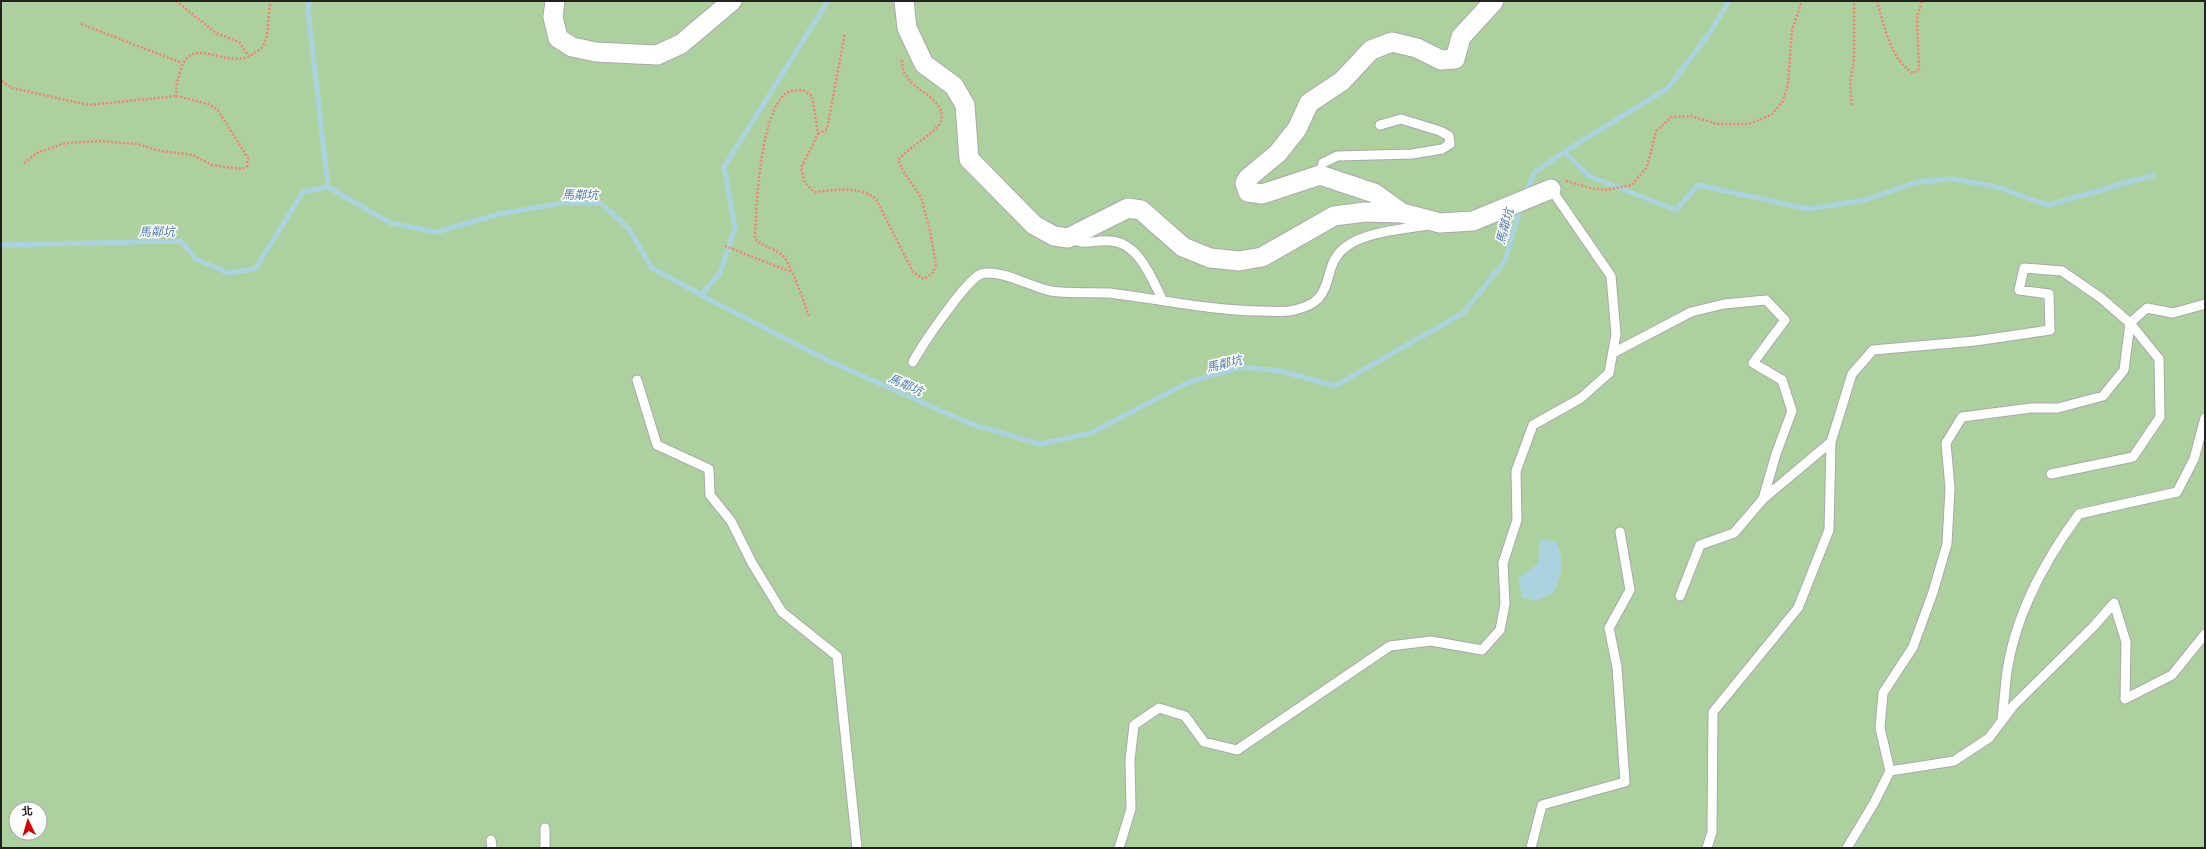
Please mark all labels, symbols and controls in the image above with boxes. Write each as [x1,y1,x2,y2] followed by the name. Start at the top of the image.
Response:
[562,187,600,201] water label: 馬鄰坑
[1493,205,1516,245] water label: 馬鄰坑
[139,224,177,238] water label: 馬鄰坑
[1205,352,1245,374] water label: 馬鄰坑
[887,370,927,399] water label: 馬鄰坑
[8,801,48,841] north arrow
[21,804,33,817] text: 北

